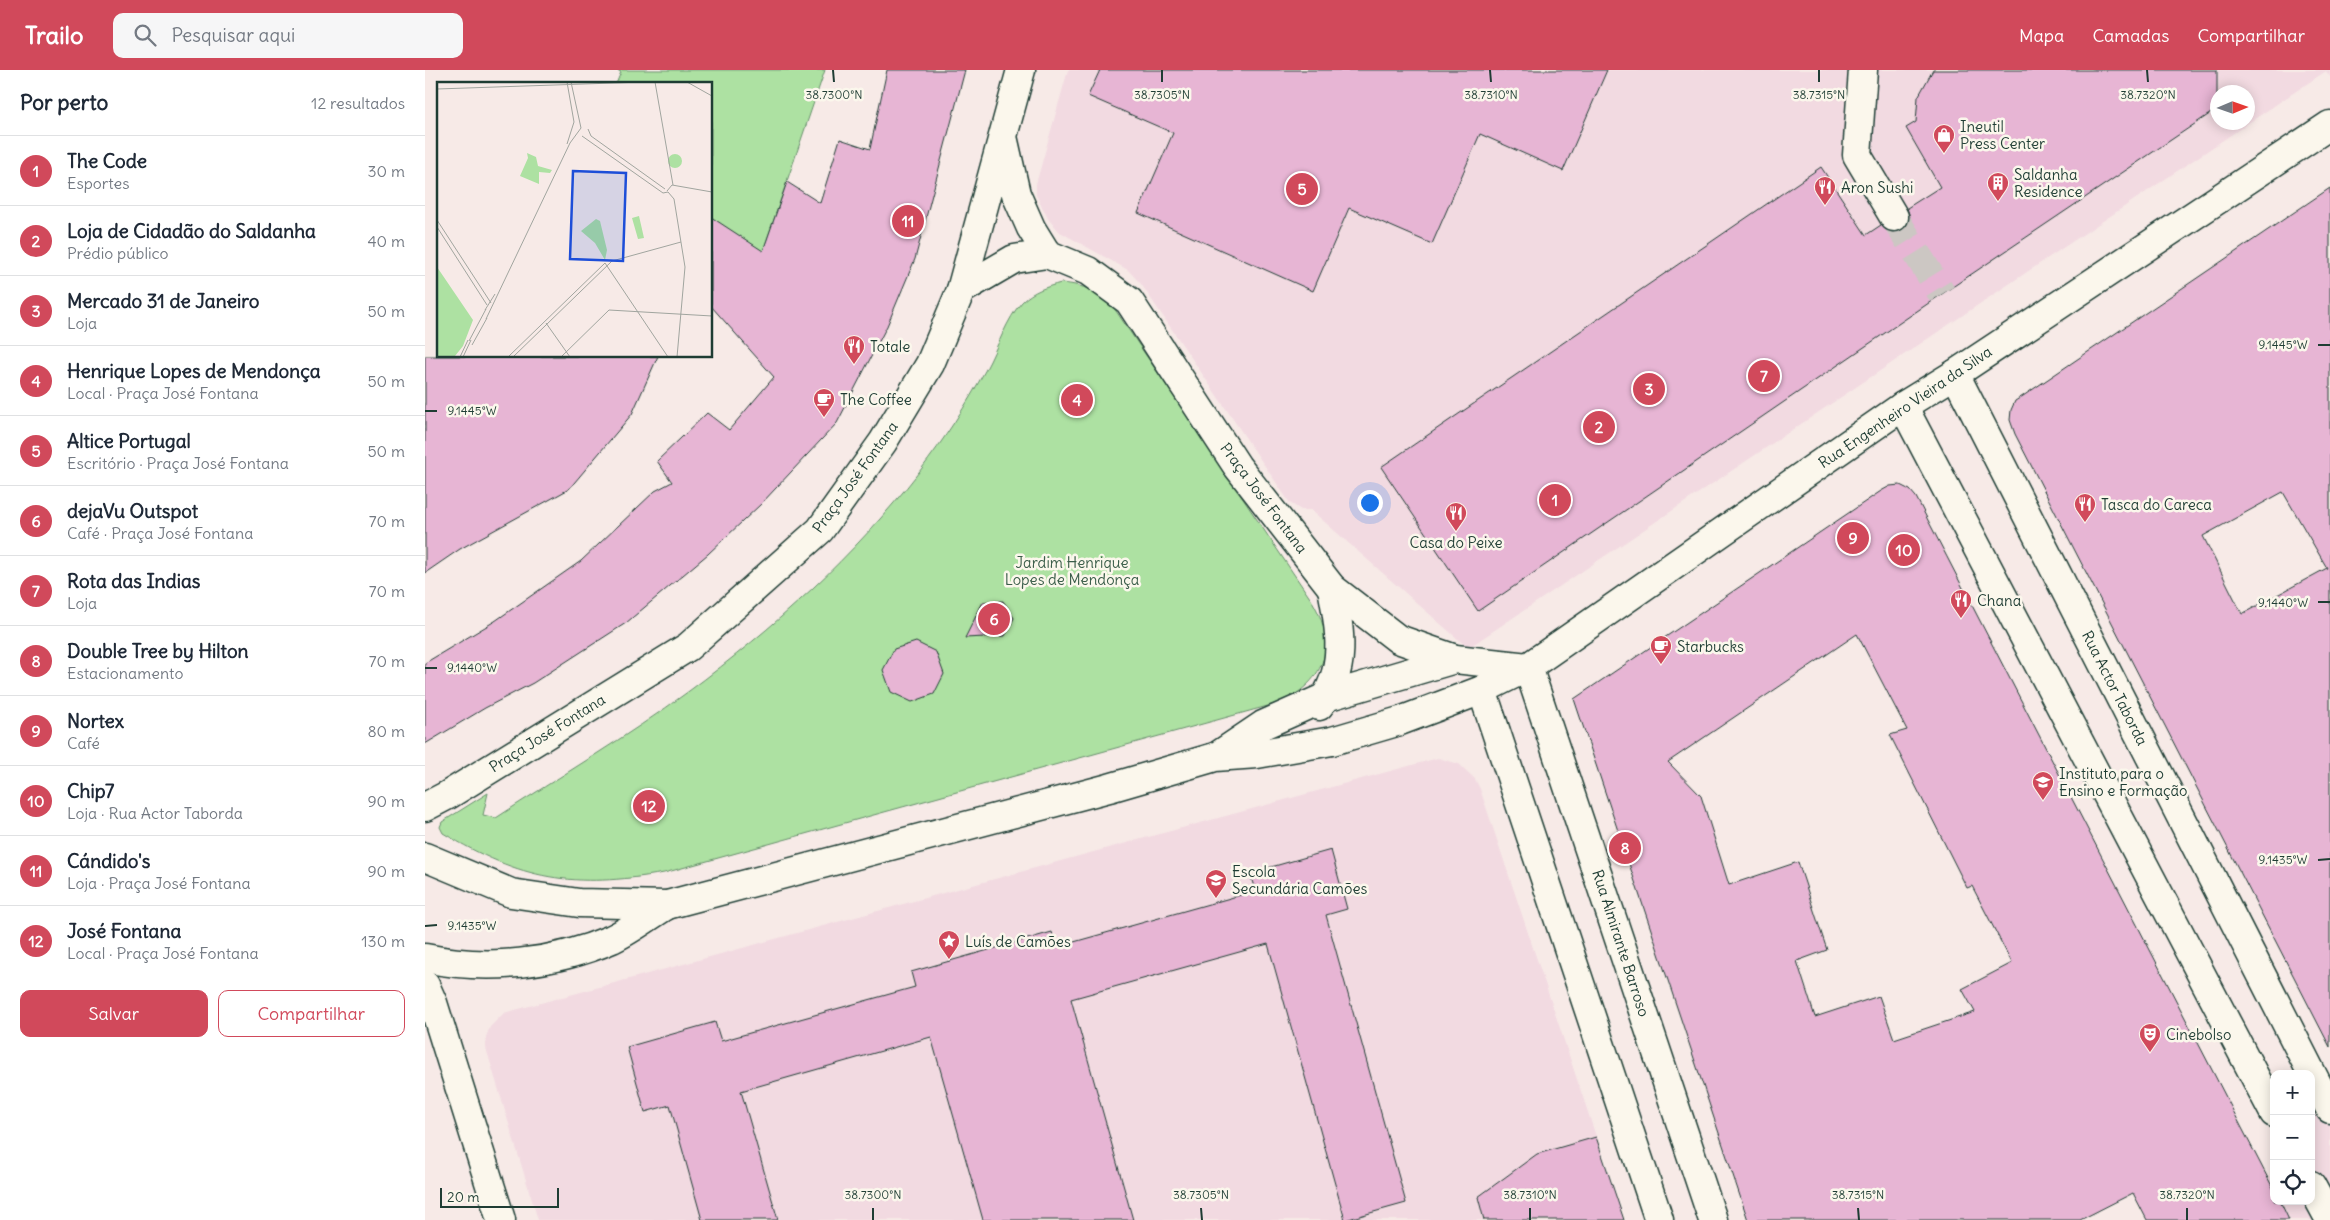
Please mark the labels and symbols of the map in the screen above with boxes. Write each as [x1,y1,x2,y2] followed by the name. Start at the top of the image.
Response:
[437,82,713,358] inset map
[2210,85,2255,130] north arrow
[805,87,863,102] text: 38.7300°N
[1134,87,1190,102] text: 38.7305°N
[1464,87,1518,102] text: 38.7310°N
[1793,87,1845,102] text: 38.7315°N
[2120,87,2176,102] text: 38.7320°N
[1960,117,2045,153] place label: Ineutil Press Center
[1932,123,1956,154] shop icon: Ineutil Press Center
[2014,165,2082,201] place label: Saldanha Residence
[1286,170,1318,208] pin: 5
[1986,171,2010,202] building icon: Saldanha Residence
[1813,175,1837,206] restaurant icon: Aron Sushi
[1841,178,1913,197] place label: Aron Sushi
[892,202,924,240] pin: 11
[842,334,866,365] restaurant icon: Totale
[870,337,910,356] place label: Totale
[2258,337,2308,352] text: 9.1445°W
[1815,342,1996,472] street label: Rua Engenheiro Vieira da Silva
[1748,357,1780,395] pin: 7
[1633,370,1665,408] pin: 3
[1061,381,1093,419] pin: 4
[812,387,836,418] cafe icon: The Coffee
[840,390,912,409] place label: The Coffee
[447,403,497,418] text: 9.1445°W
[1583,408,1615,446] pin: 2
[808,417,902,537] street label: Praça José Fontana
[1216,439,1312,557] street label: Praça José Fontana
[1539,481,1571,519] pin: 1
[1357,490,1383,516] your location
[2073,492,2097,523] restaurant icon: Tasca do Careca
[2101,495,2212,514] place label: Tasca do Careca
[1444,501,1468,532] restaurant icon: Casa do Peixe
[1837,519,1869,557] pin: 9
[1888,531,1920,569] pin: 10
[1409,533,1503,552] place label: Casa do Peixe
[1005,553,1140,589] park label: Jardim Henrique Lopes de Mendonça
[1949,588,1973,619] restaurant icon: Chana
[1977,591,2022,610] place label: Chana
[2258,595,2308,610] text: 9.1440°W
[978,600,1010,638] pin: 6
[2078,627,2152,749] street label: Rua Actor Taborda
[1649,634,1673,665] cafe icon: Starbucks
[1677,637,1744,656] place label: Starbucks
[447,660,497,675] text: 9.1440°W
[485,689,609,776] street label: Praça José Fontana
[2059,764,2187,800] place label: Instituto para o Ensino e Formação
[2031,770,2055,801] school or university icon: Instituto para o Ensino e Formação
[633,787,665,825] pin: 12
[1609,829,1641,867] pin: 8
[2259,852,2308,867] text: 9.1435°W
[1232,862,1367,898] place label: Escola Secundária Camões
[1588,867,1654,1019] street label: Rua Almirante Barroso
[1204,868,1228,899] school or university icon: Escola Secundária Camões
[448,918,497,933] text: 9.1435°W
[937,929,961,960] place icon: Luís de Camões
[965,932,1071,951] place label: Luís de Camões
[2138,1022,2162,1053] theatre icon: Cinebolso
[2166,1025,2231,1044] place label: Cinebolso
[440,1185,559,1208] scale bar
[844,1187,902,1202] text: 38.7300°N
[1173,1187,1229,1202] text: 38.7305°N
[1503,1187,1557,1202] text: 38.7310°N
[1832,1187,1884,1202] text: 38.7315°N
[2159,1187,2215,1202] text: 38.7320°N

